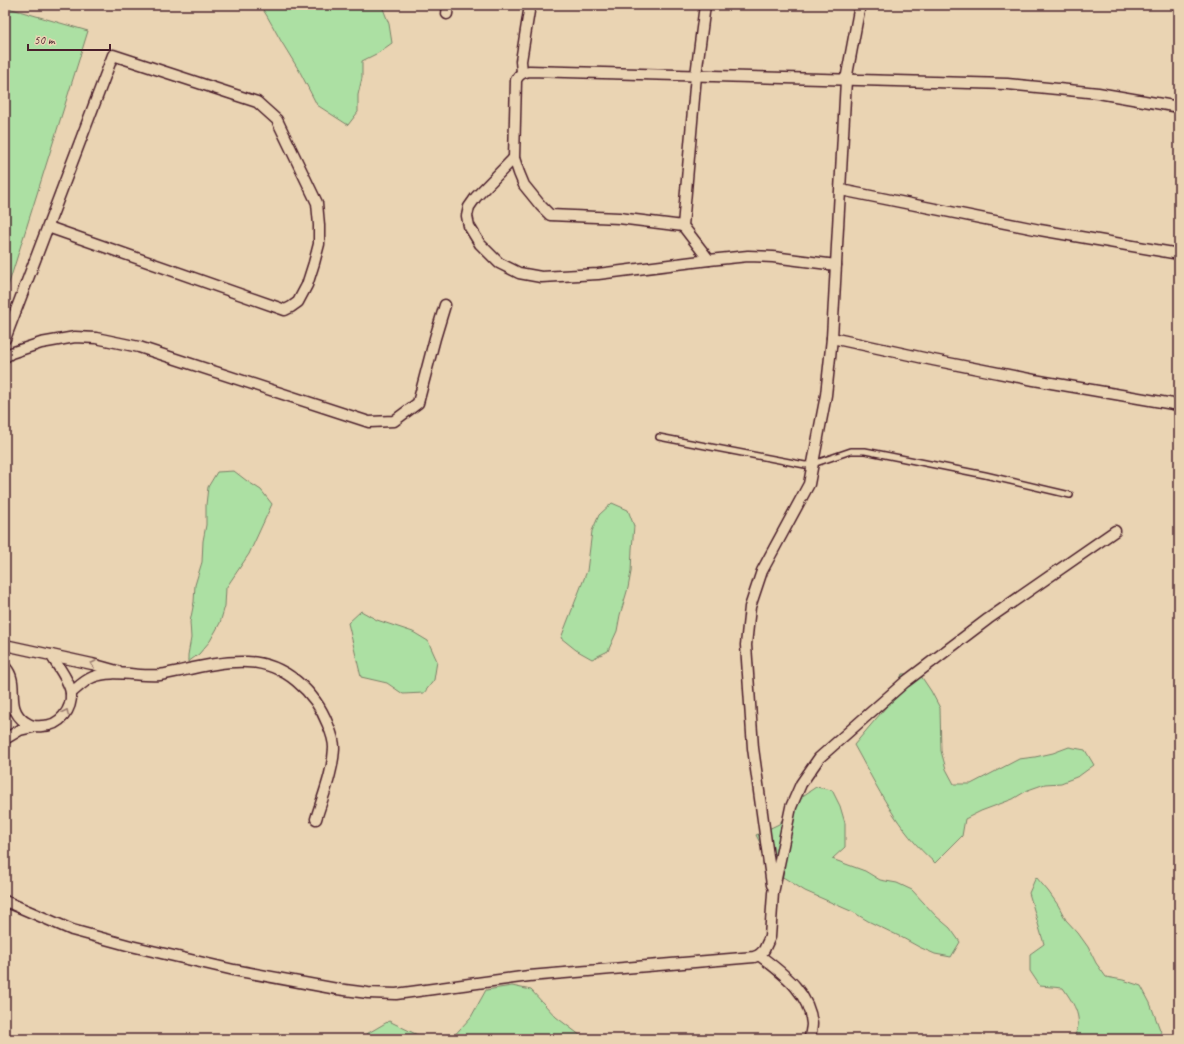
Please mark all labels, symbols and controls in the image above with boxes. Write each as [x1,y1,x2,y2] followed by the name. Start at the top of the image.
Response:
[28,26,110,52] scale bar
[34,32,56,48] text: 50 m
[90,661,96,669] one-way arrow
[61,709,68,716] one-way arrow

